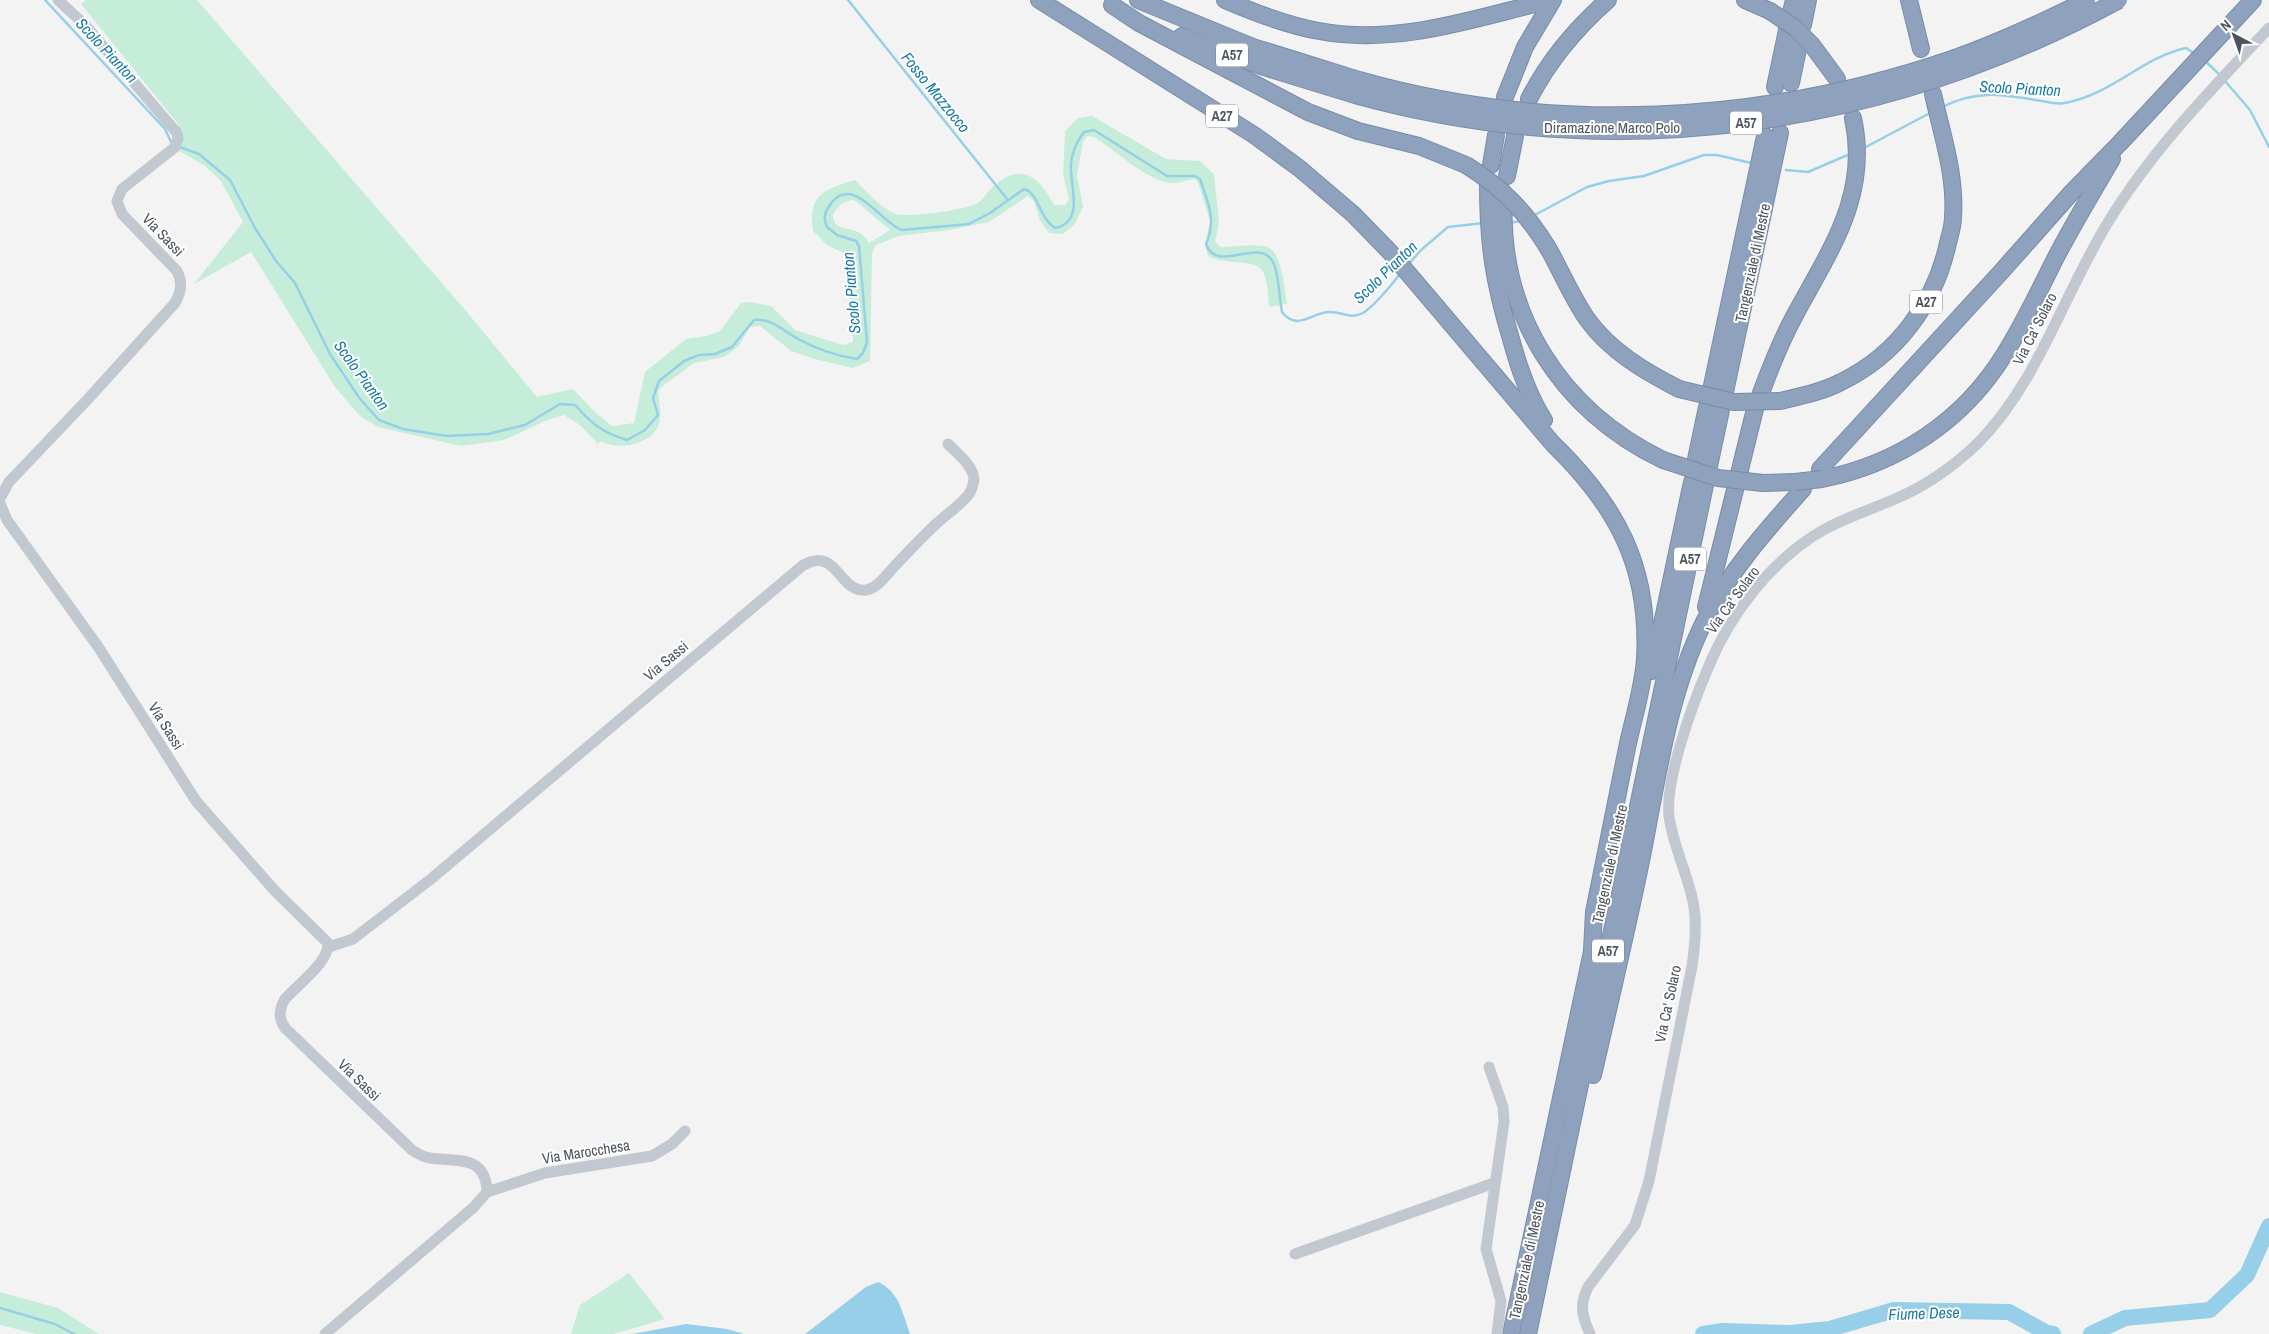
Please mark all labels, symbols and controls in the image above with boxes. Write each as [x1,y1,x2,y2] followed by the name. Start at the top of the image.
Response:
[2209,10,2259,60] north arrow
[71,13,143,87] water label: Scolo Pianton
[2216,16,2235,35] text: N
[1216,44,1248,66] road number: A57
[897,47,975,137] water label: Fosso Mazzocco
[1979,75,2061,101] water label: Scolo Pianton
[1206,104,1238,128] road number: A27
[1730,112,1762,134] road number: A57
[1544,117,1680,138] street label: Diramazione Marco Polo
[1730,201,1775,324] street label: Tangenziale di Mestre
[138,208,189,261] street label: Via Sassi
[1348,236,1422,308] water label: Scolo Pianton
[836,251,866,335] water label: Scolo Pianton
[2007,289,2062,369] street label: Via Ca' Solaro
[1910,290,1942,314] road number: A27
[329,335,395,415] water label: Scolo Pianton
[1674,548,1706,570] road number: A57
[1701,562,1764,638] street label: Via Ca' Solaro
[639,636,693,686] street label: Via Sassi
[144,698,189,754] street label: Via Sassi
[1587,802,1632,925] street label: Tangenziale di Mestre
[1592,939,1624,962] road number: A57
[1649,963,1686,1045] street label: Via Ca' Solaro
[333,1054,386,1105] street label: Via Sassi
[540,1134,632,1169] street label: Via Marocchesa
[1504,1198,1549,1321] street label: Tangenziale di Mestre
[1888,1301,1960,1325] water label: Fiume Dese

